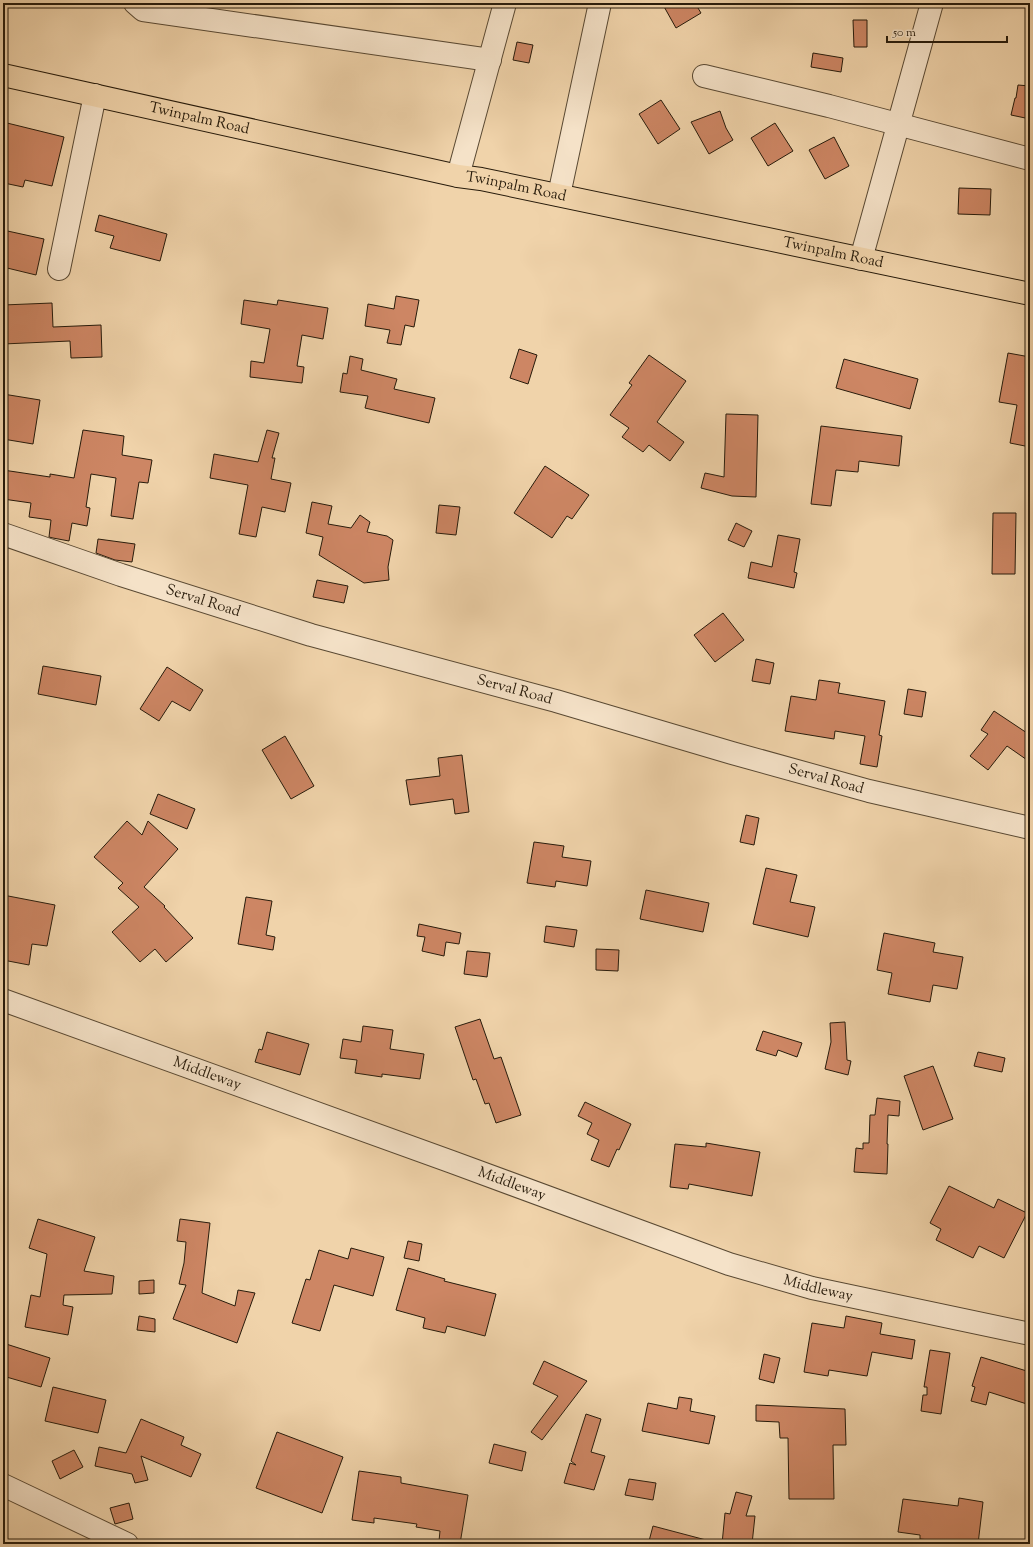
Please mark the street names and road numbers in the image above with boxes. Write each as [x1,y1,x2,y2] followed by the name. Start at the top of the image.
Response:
[147,97,252,140] street label: Twinpalm Road
[464,167,569,207] street label: Twinpalm Road
[781,232,886,274] street label: Twinpalm Road
[163,579,244,623] street label: Serval Road
[474,670,555,710] street label: Serval Road
[786,759,867,800] street label: Serval Road
[170,1052,245,1096] street label: Middleway
[475,1162,549,1206] street label: Middleway
[781,1270,855,1307] street label: Middleway

